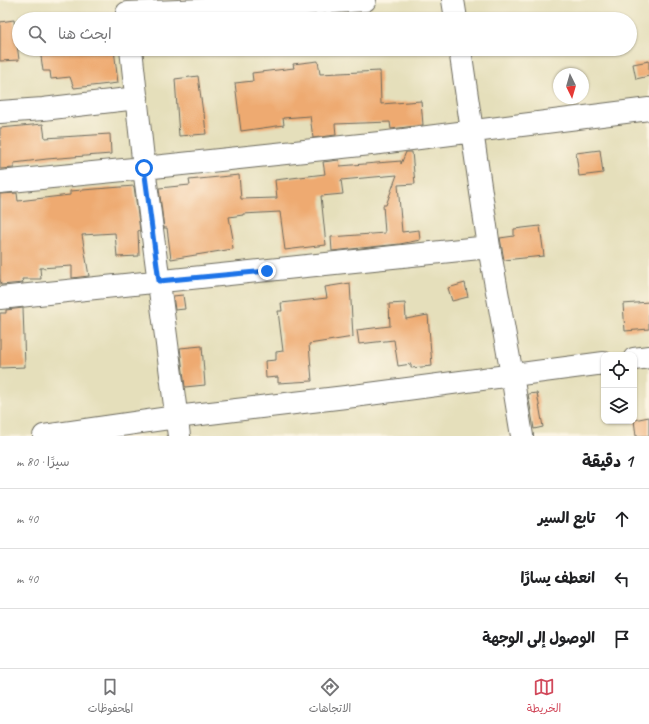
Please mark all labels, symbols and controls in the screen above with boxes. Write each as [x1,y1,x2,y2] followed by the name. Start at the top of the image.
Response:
[12,12,637,56] search box
[26,23,48,45] icon: search
[58,25,112,44] text: ابحث هنا
[553,68,589,104] north arrow
[135,159,153,177] route start
[258,262,276,280] route end
[601,352,637,424] map controls
[601,352,637,388] button: locate
[601,388,637,424] button: layers
[582,451,633,472] text: 1 دقيقة
[16,454,69,470] text: سيرًا · 80 m
[611,508,633,530] icon: ahead
[538,509,595,528] text: تابع السير
[16,511,38,527] text: 40 m
[611,568,633,590] icon: left
[520,569,595,588] text: انعطف يسارًا
[16,571,38,587] text: 40 m
[611,628,633,650] icon: arrive
[482,629,595,648] text: الوصول إلى الوجهة
[88,676,133,718] tab: المحفوظات
[309,676,351,718] tab: الاتجاهات
[527,676,561,718] tab: الخريطة

